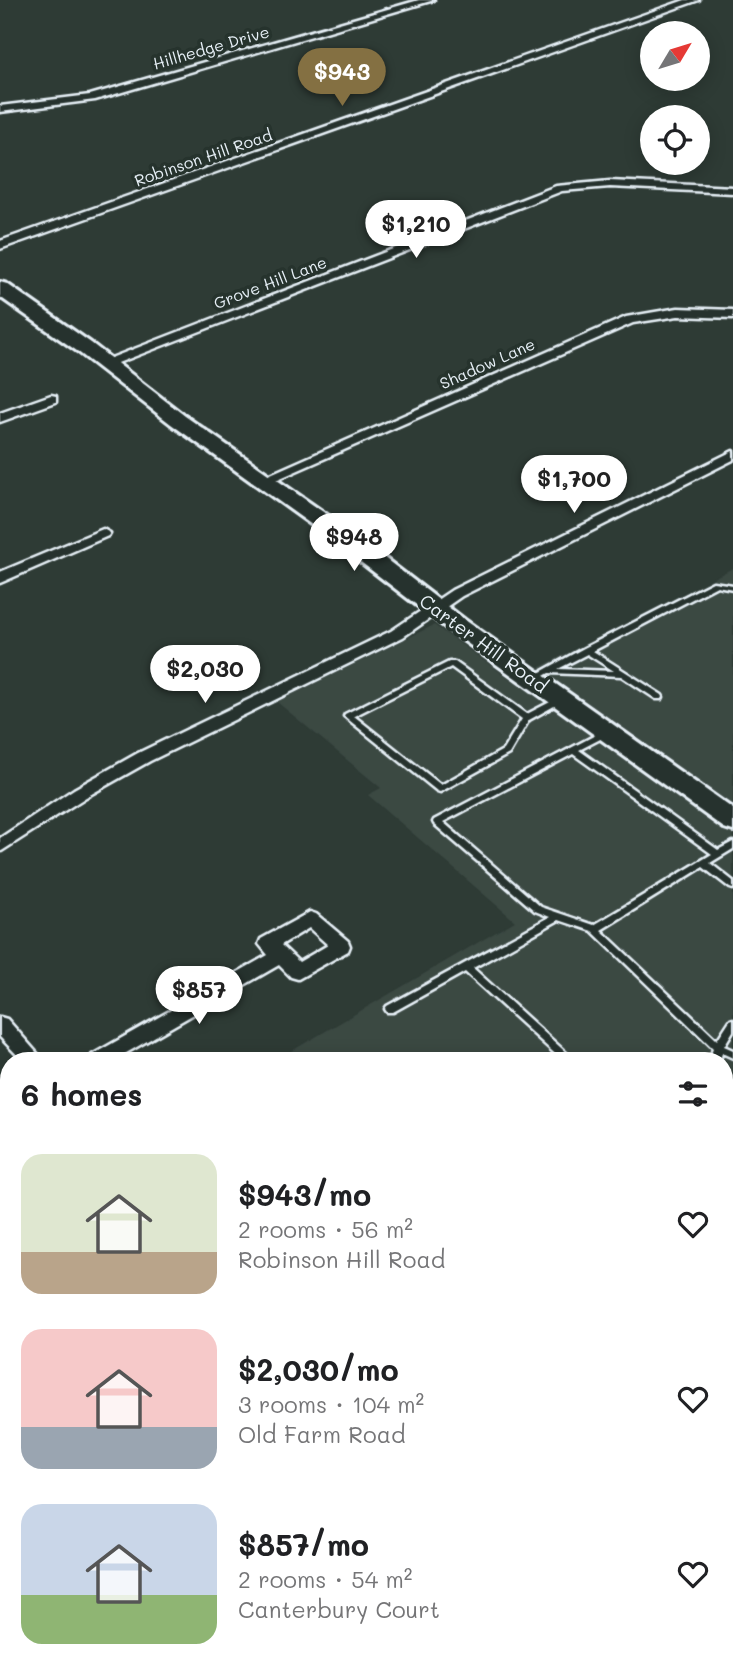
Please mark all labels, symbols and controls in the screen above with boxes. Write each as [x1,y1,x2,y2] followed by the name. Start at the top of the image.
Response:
[150,20,272,74] street label: Hillhedge Drive
[640,21,710,91] north arrow
[640,21,710,175] map controls
[301,48,383,108] pin: $943
[314,56,370,86] text: $943
[640,105,710,175] button: locate
[131,124,275,190] street label: Robinson Hill Road
[359,201,473,260] pin: $1,210
[381,208,451,238] text: $1,210
[210,251,330,313] street label: Grove Hill Lane
[436,333,538,393] street label: Shadow Lane
[517,456,631,515] pin: $1,700
[537,463,611,493] text: $1,700
[313,514,395,573] pin: $948
[326,521,382,551] text: $948
[415,588,553,698] street label: Carter Hill Road
[148,646,262,705] pin: $2,030
[166,653,244,683] text: $2,030
[158,967,240,1026] pin: $857
[172,974,226,1004] text: $857
[21,1074,142,1114] text: 6 homes
[674,1075,712,1113] icon: filters
[238,1174,371,1214] text: $943/mo
[77,1182,161,1266] icon: home
[674,1205,712,1243] icon: heart
[238,1214,413,1244] text: 2 rooms · 56 m²
[238,1244,445,1274] text: Robinson Hill Road
[238,1349,399,1389] text: $2,030/mo
[77,1357,161,1441] icon: home
[674,1380,712,1418] icon: heart
[238,1389,424,1419] text: 3 rooms · 104 m²
[238,1419,406,1449] text: Old Farm Road
[238,1524,369,1564] text: $857/mo
[77,1532,161,1616] icon: home
[674,1555,712,1593] icon: heart
[238,1564,413,1594] text: 2 rooms · 54 m²
[238,1594,440,1624] text: Canterbury Court

